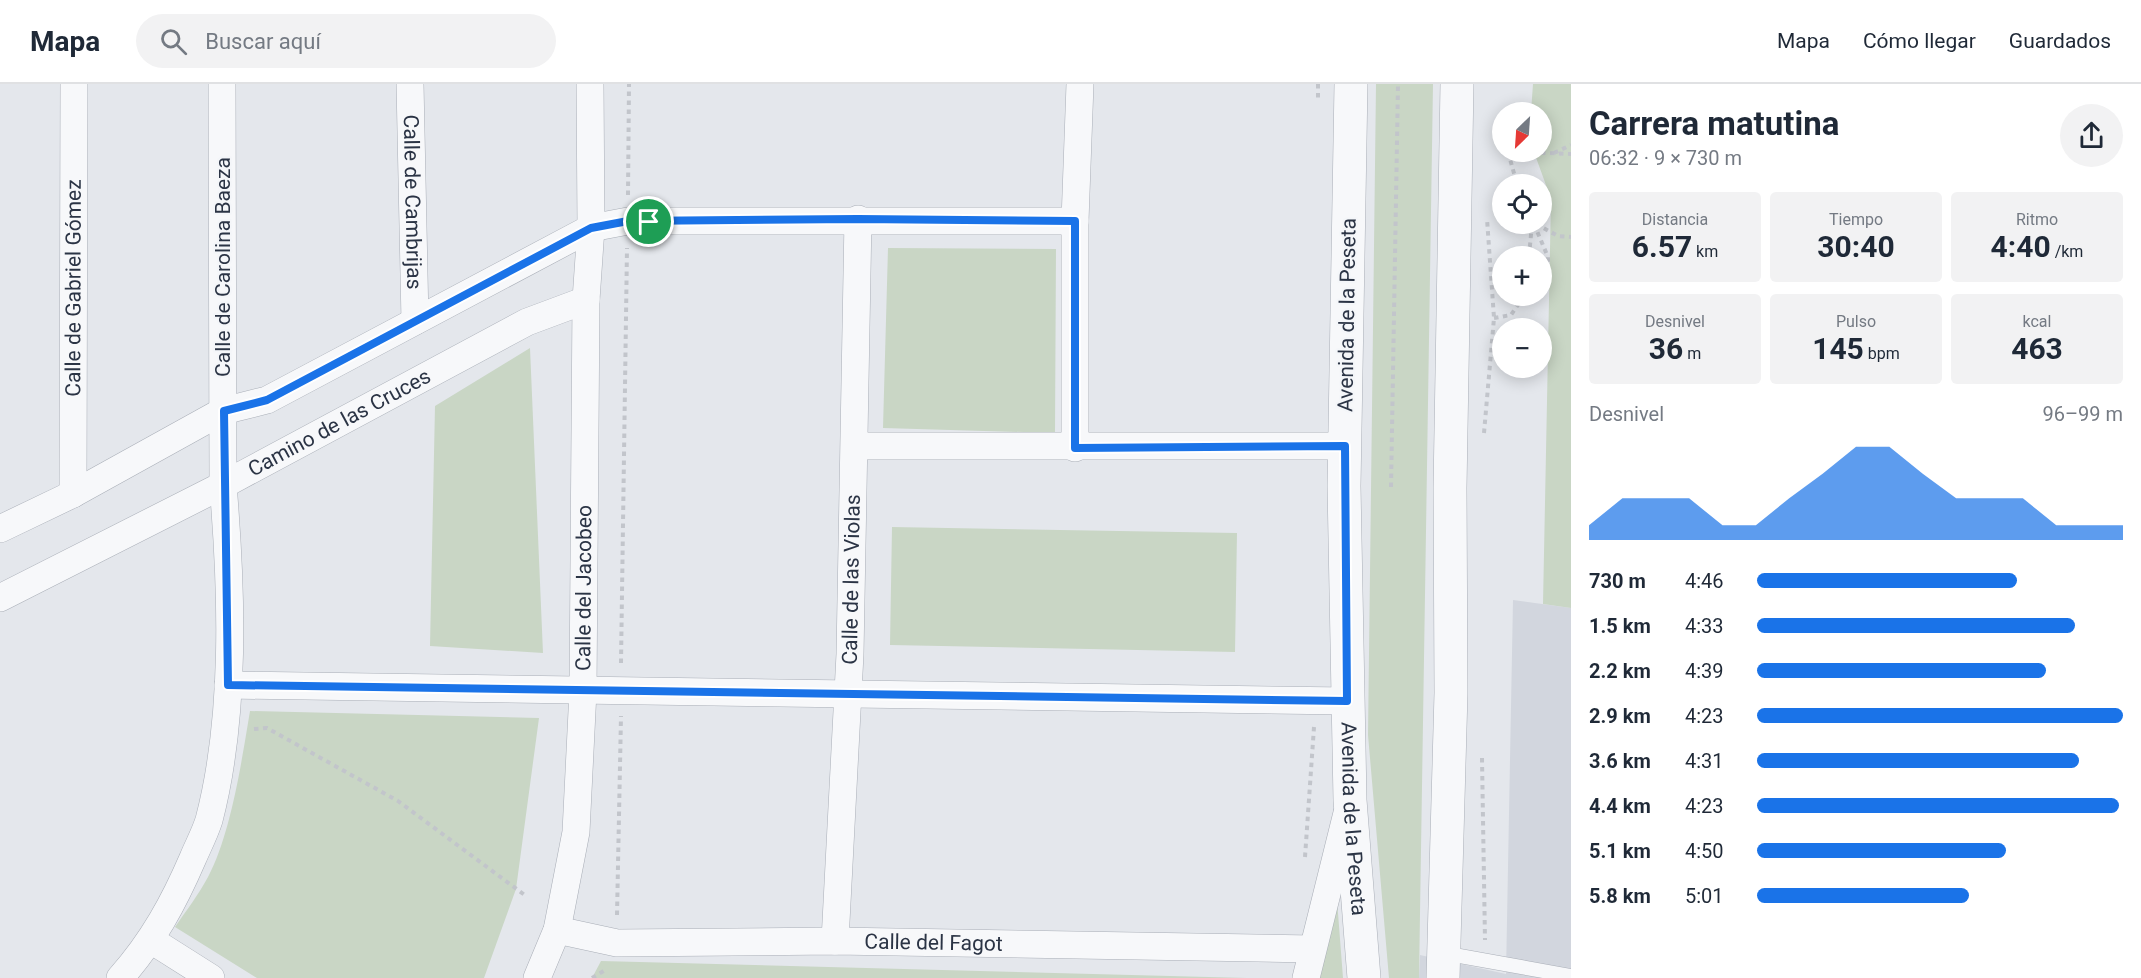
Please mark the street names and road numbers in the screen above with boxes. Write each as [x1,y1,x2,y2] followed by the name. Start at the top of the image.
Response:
[399,114,426,290] street label: Calle de Cambrijas
[211,157,235,377] street label: Calle de Carolina Baeza
[61,179,86,397] street label: Calle de Gabriel Gómez
[1333,218,1361,412] street label: Avenida de la Peseta
[244,364,435,481] street label: Camino de las Cruces
[837,494,865,665] street label: Calle de las Violas
[571,505,596,671] street label: Calle del Jacobeo
[1337,722,1371,917] street label: Avenida de la Peseta
[864,929,1003,956] street label: Calle del Fagot

